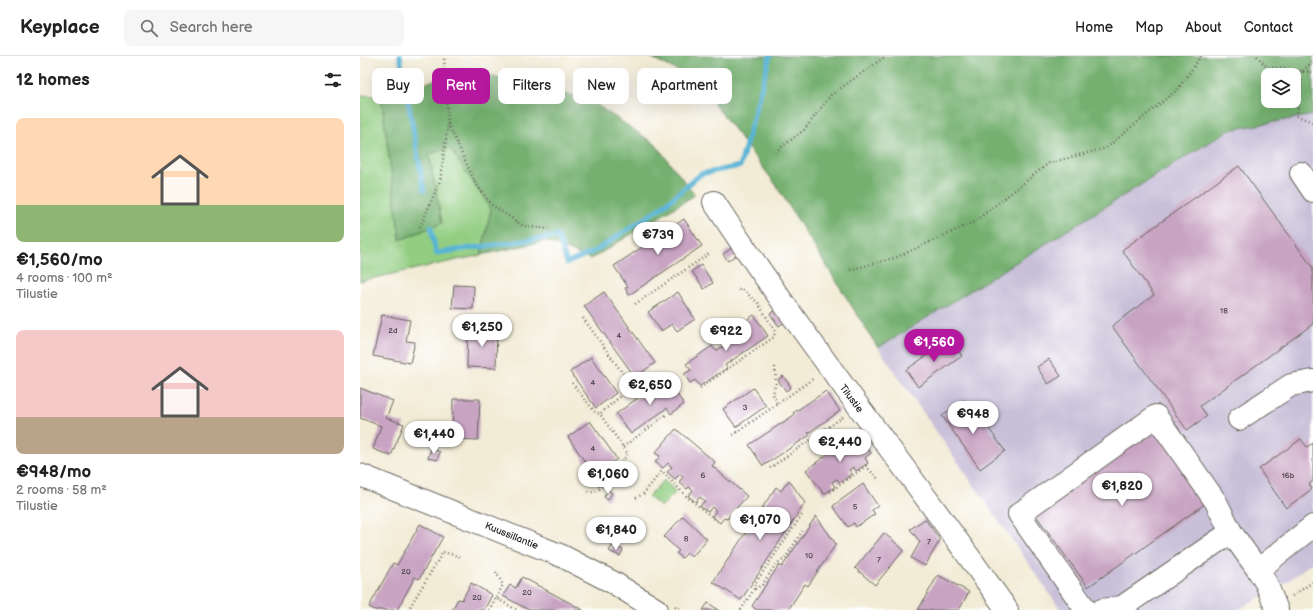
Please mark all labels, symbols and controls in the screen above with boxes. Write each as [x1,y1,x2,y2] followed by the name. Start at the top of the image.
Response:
[124,10,404,46] search box
[20,16,100,39] text: Keyplace
[138,17,160,39] icon: search
[170,18,253,37] text: Search here
[1075,19,1113,36] text: Home
[1135,19,1163,36] text: Map
[1185,19,1222,36] text: About
[1244,19,1293,36] text: Contact
[372,68,424,104] chip: Buy
[432,68,490,104] chip: Rent
[498,68,565,104] chip: Filters
[573,68,629,104] chip: New
[637,68,732,104] chip: Apartment
[1261,68,1301,108] map controls
[1261,68,1301,108] button: layers
[322,69,344,91] icon: filters
[16,70,90,90] text: 12 homes
[144,144,216,216] icon: home
[634,222,682,256] pin: €739
[642,227,674,243] text: €739
[16,250,103,270] text: €1,560/mo
[16,270,113,286] text: 4 rooms · 100 m²
[16,286,58,302] text: Tilustie
[1220,306,1228,315] house number: 18
[449,314,515,348] pin: €1,250
[702,318,750,352] pin: €922
[461,319,503,335] text: €1,250
[710,323,743,339] text: €922
[388,326,398,335] house number: 2d
[901,329,967,363] pin: €1,560
[617,331,622,340] house number: 4
[913,334,955,350] text: €1,560
[144,356,216,428] icon: home
[617,372,683,406] pin: €2,650
[628,377,672,393] text: €2,650
[591,378,596,387] house number: 4
[837,382,866,415] street label: Tilustie
[949,401,997,435] pin: €948
[743,403,748,412] house number: 3
[957,406,989,422] text: €948
[401,421,467,455] pin: €1,440
[413,426,455,442] text: €1,440
[807,429,873,463] pin: €2,440
[818,434,862,450] text: €2,440
[591,444,596,453] house number: 4
[575,461,641,495] pin: €1,060
[16,462,91,482] text: €948/mo
[587,466,629,482] text: €1,060
[701,471,706,480] house number: 6
[1282,471,1295,480] house number: 16b
[1089,473,1155,507] pin: €1,820
[1101,478,1143,494] text: €1,820
[16,482,107,498] text: 2 rooms · 58 m²
[16,498,58,514] text: Tilustie
[853,502,858,511] house number: 5
[727,507,793,541] pin: €1,070
[739,512,781,528] text: €1,070
[583,517,649,551] pin: €1,840
[483,520,540,552] street label: Kuussillantie
[595,522,637,538] text: €1,840
[684,534,689,543] house number: 8
[927,537,931,546] house number: 7
[805,551,813,560] house number: 10
[877,555,881,564] house number: 7
[401,567,411,576] house number: 20
[522,588,532,597] house number: 20
[472,593,482,602] house number: 20

